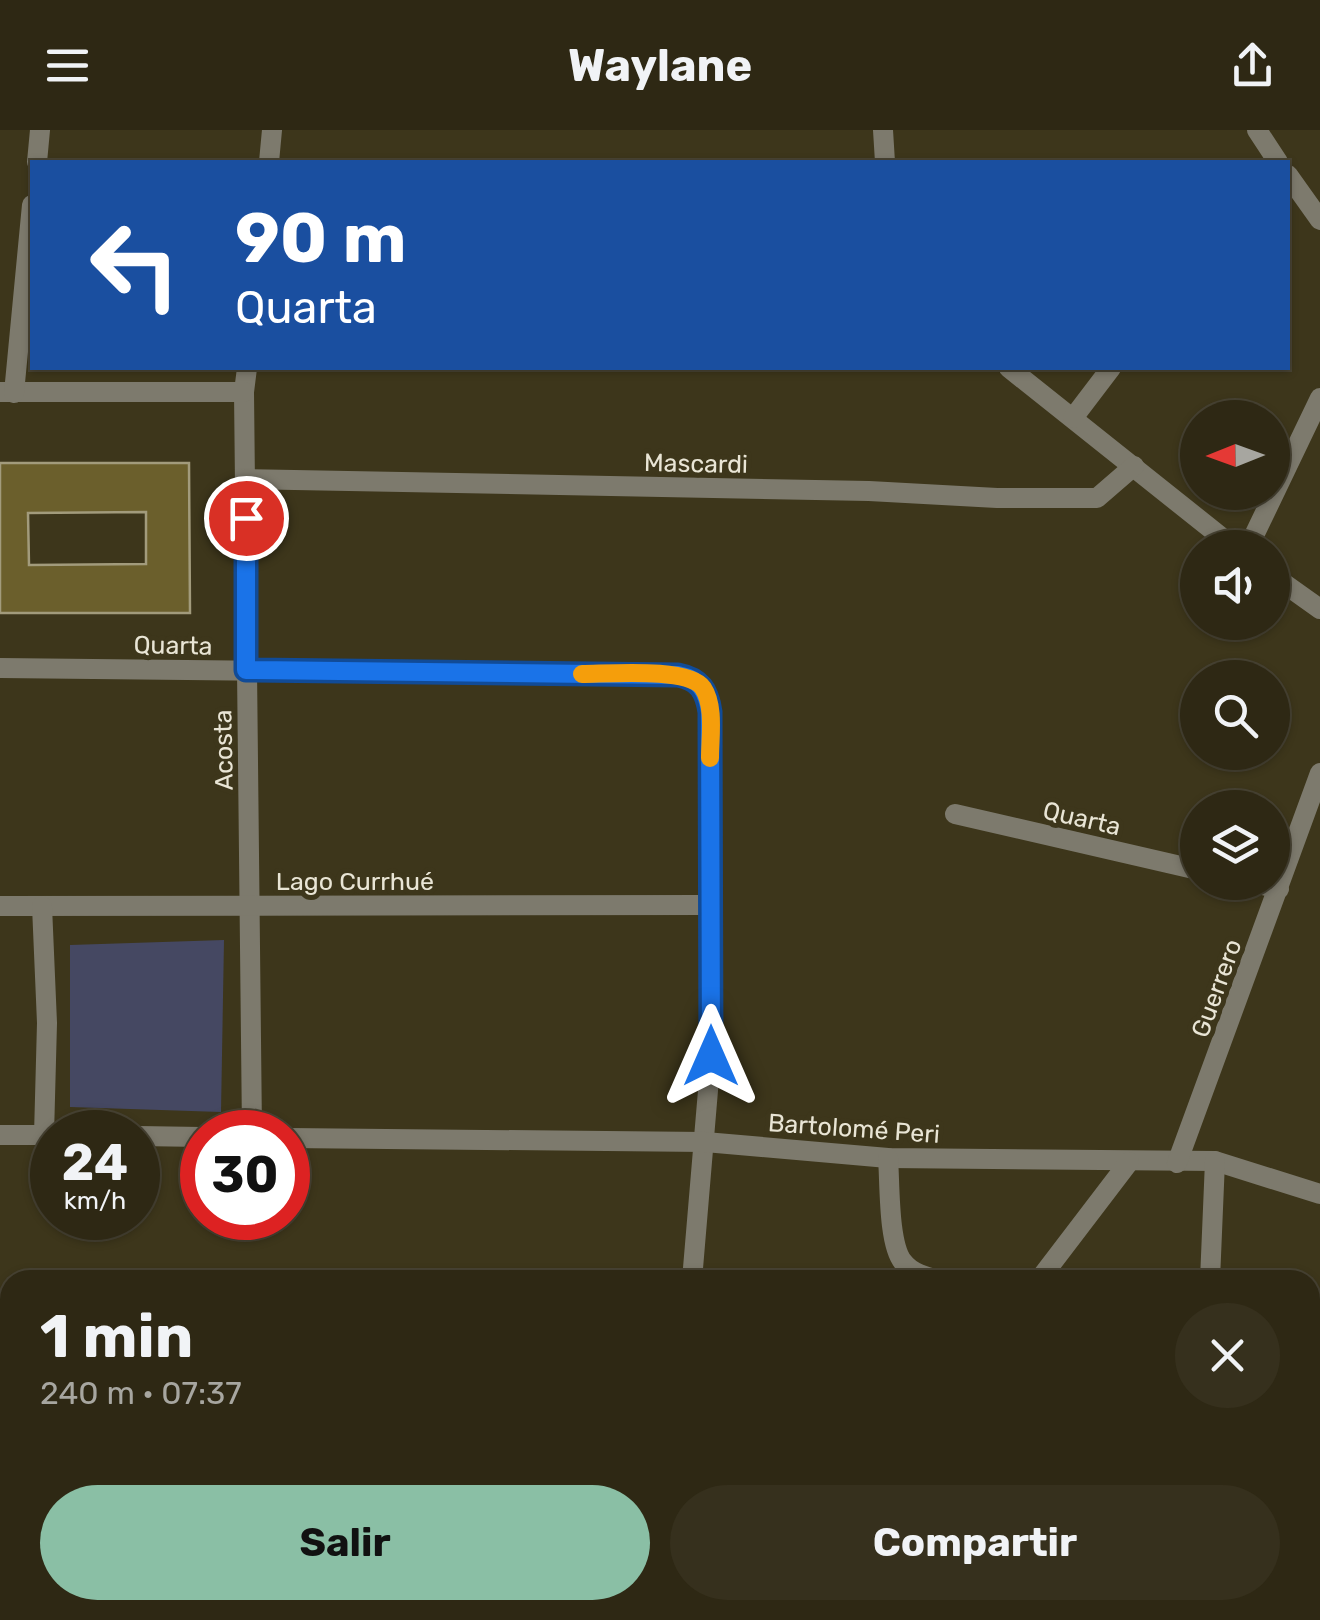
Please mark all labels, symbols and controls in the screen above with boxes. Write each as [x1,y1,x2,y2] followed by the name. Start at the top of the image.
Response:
[40,38,95,93] icon: menu
[1225,38,1280,93] icon: share
[568,39,752,92] text: Waylane
[235,197,407,280] text: 90 m
[70,200,200,330] icon: left
[235,281,377,334] text: Quarta
[1180,400,1290,510] north arrow
[1180,400,1290,900] map controls
[644,448,748,479] street label: Mascardi
[204,476,289,561] pin
[219,491,274,546] icon: arrive
[1180,530,1290,640] button: sound
[133,630,213,661] street label: Quarta
[1180,660,1290,770] button: search
[208,709,239,791] street label: Acosta
[1180,790,1290,900] button: layers
[1040,795,1124,841] street label: Quarta
[276,867,434,896] street label: Lago Currhué
[1185,935,1248,1041] street label: Guerrero
[659,1004,763,1108] position arrow
[767,1108,941,1149] street label: Bartolomé Peri
[180,1110,310,1240] speed limit sign: 30
[62,1133,128,1193] text: 24
[64,1186,126,1215] text: km/h
[40,1301,193,1372] text: 1 min
[1175,1303,1280,1408] button: close
[40,1374,242,1412] text: 240 m · 07:37
[40,1485,650,1600] button: Salir
[670,1485,1280,1600] button: Compartir

